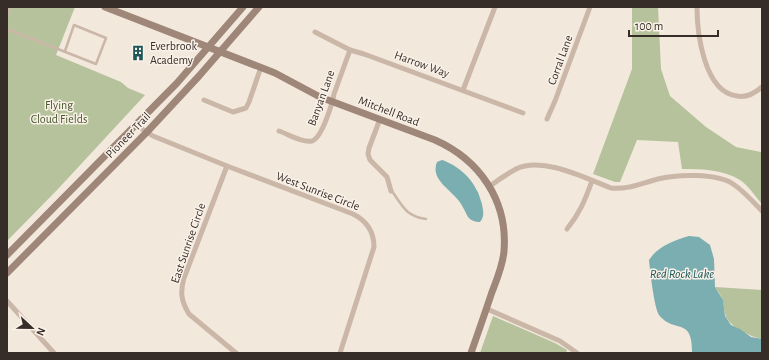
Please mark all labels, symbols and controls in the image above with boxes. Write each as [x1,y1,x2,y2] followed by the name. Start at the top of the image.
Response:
[629,12,718,38] scale bar
[635,20,663,32] text: 100 m
[545,33,575,87] street label: Corral Lane
[150,40,197,67] place label: Everbrook Academy
[129,44,147,62] building icon: Everbrook Academy
[393,49,451,80] street label: Harrow Way
[305,68,338,128] street label: Banyan Lane
[357,94,421,128] street label: Mitchell Road
[31,99,87,125] park label: Flying Cloud Fields
[103,110,153,160] street label: Pioneer Trail
[275,170,361,212] street label: West Sunrise Circle
[169,201,207,285] street label: East Sunrise Circle
[650,268,714,281] water label: Red Rock Lake
[12,308,52,348] north arrow
[34,326,47,337] text: N

